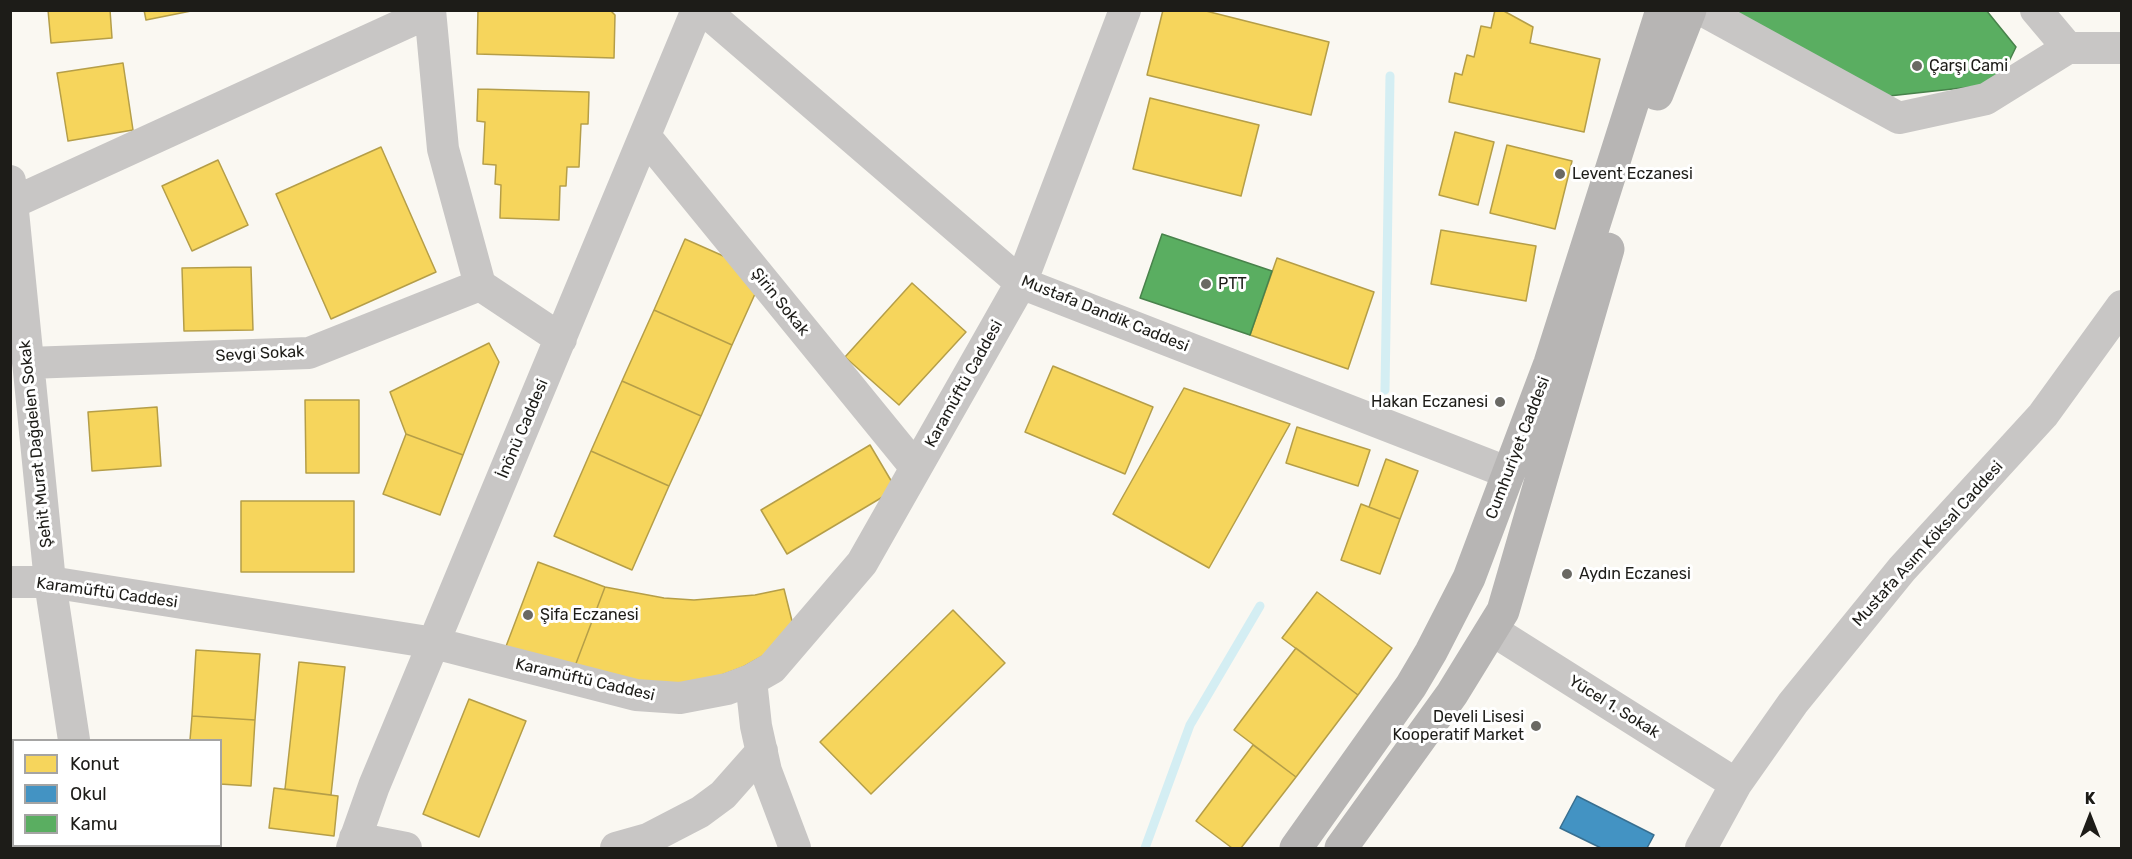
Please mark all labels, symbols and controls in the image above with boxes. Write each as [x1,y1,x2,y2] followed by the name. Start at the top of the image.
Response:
[1929,56,2008,76] place label: Çarşı Cami
[1910,59,1924,73] marker: Çarşı Cami
[1572,164,1693,184] place label: Levent Eczanesi
[1553,167,1567,181] marker: Levent Eczanesi
[747,264,813,340] street label: Şirin Sokak
[1018,272,1192,356] street label: Mustafa Dandik Caddesi
[1218,274,1247,294] place label: PTT
[1199,277,1213,291] marker: PTT
[921,317,1007,451] street label: Karamüftü Caddesi
[16,339,56,549] street label: Şehit Murat Dağdelen Sokak
[215,342,305,366] street label: Sevgi Sokak
[1482,374,1554,522] street label: Cumhuriyet Caddesi
[493,376,553,482] street label: İnönü Caddesi
[1371,392,1488,412] place label: Hakan Eczanesi
[1493,395,1507,409] marker: Hakan Eczanesi
[1849,457,2007,631] street label: Mustafa Asım Köksal Caddesi
[1579,564,1691,584] place label: Aydın Eczanesi
[1560,567,1574,581] marker: Aydın Eczanesi
[35,574,179,612] street label: Karamüftü Caddesi
[540,605,639,625] place label: Şifa Eczanesi
[521,608,535,622] marker: Şifa Eczanesi
[513,655,657,705] street label: Karamüftü Caddesi
[1565,671,1663,743] street label: Yücel 1. Sokak
[1392,707,1524,745] place label: Develi Lisesi Kooperatif Market
[1529,719,1543,733] marker: Develi Lisesi Kooperatif Market
[12,739,222,847] legend
[70,753,119,775] text: Konut
[70,783,107,805] text: Okul
[2060,787,2120,847] north arrow
[2085,789,2095,808] text: K
[70,813,117,835] text: Kamu

